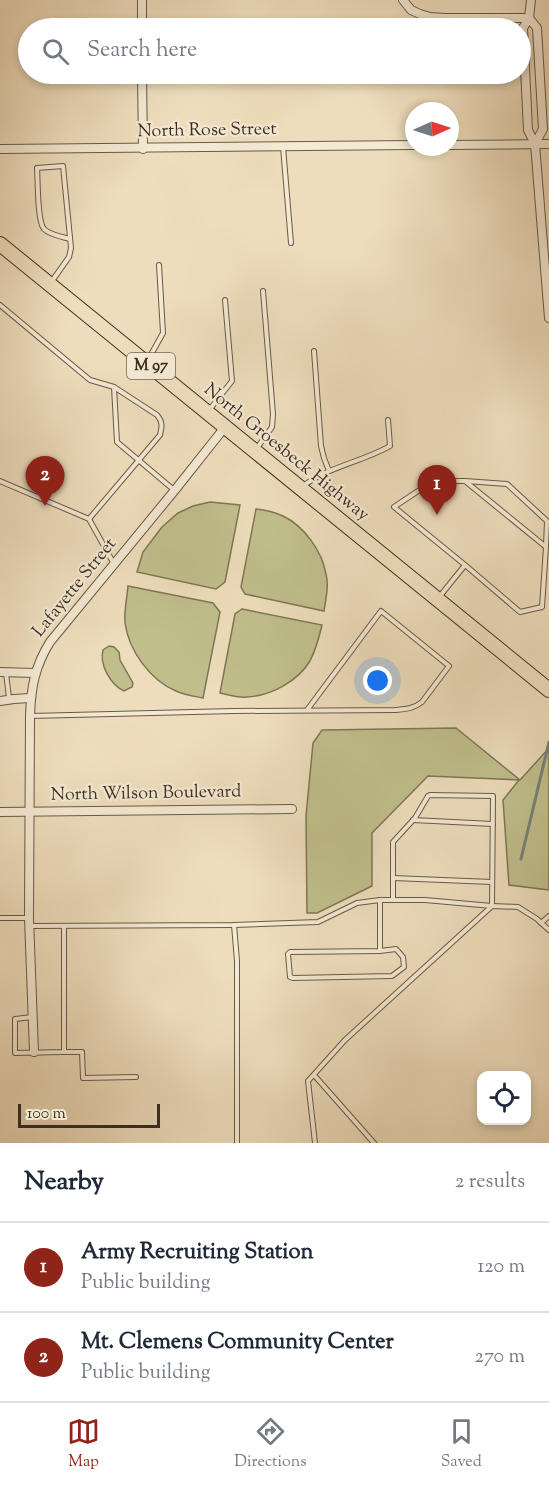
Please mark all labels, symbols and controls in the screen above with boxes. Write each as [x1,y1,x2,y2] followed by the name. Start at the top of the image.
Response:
[18,18,531,84] search box
[39,35,72,68] icon: search
[87,35,197,67] text: Search here
[405,102,459,156] north arrow
[137,117,277,145] street label: North Rose Street
[127,353,175,379] road number: M 97
[197,378,375,528] street label: North Groesbeck Highway
[26,456,64,506] pin: 2
[418,466,456,515] pin: 1
[27,533,123,643] street label: Lafayette Street
[363,666,392,695] your location
[50,779,242,809] street label: North Wilson Boulevard
[477,1071,531,1125] map controls
[477,1071,531,1125] button: locate
[18,1101,160,1128] scale bar
[27,1103,66,1126] text: 100 m
[24,1164,104,1201] text: Nearby
[455,1168,525,1197] text: 2 results
[81,1237,314,1269] text: Army Recruiting Station
[40,1253,47,1282] text: 1
[477,1253,525,1282] text: 120 m
[81,1269,211,1298] text: Public building
[81,1327,394,1359] text: Mt. Clemens Community Center
[39,1343,48,1372] text: 2
[475,1343,525,1372] text: 270 m
[81,1359,211,1388] text: Public building
[67,1415,100,1474] tab: Map
[234,1415,307,1474] tab: Directions
[441,1415,482,1474] tab: Saved

